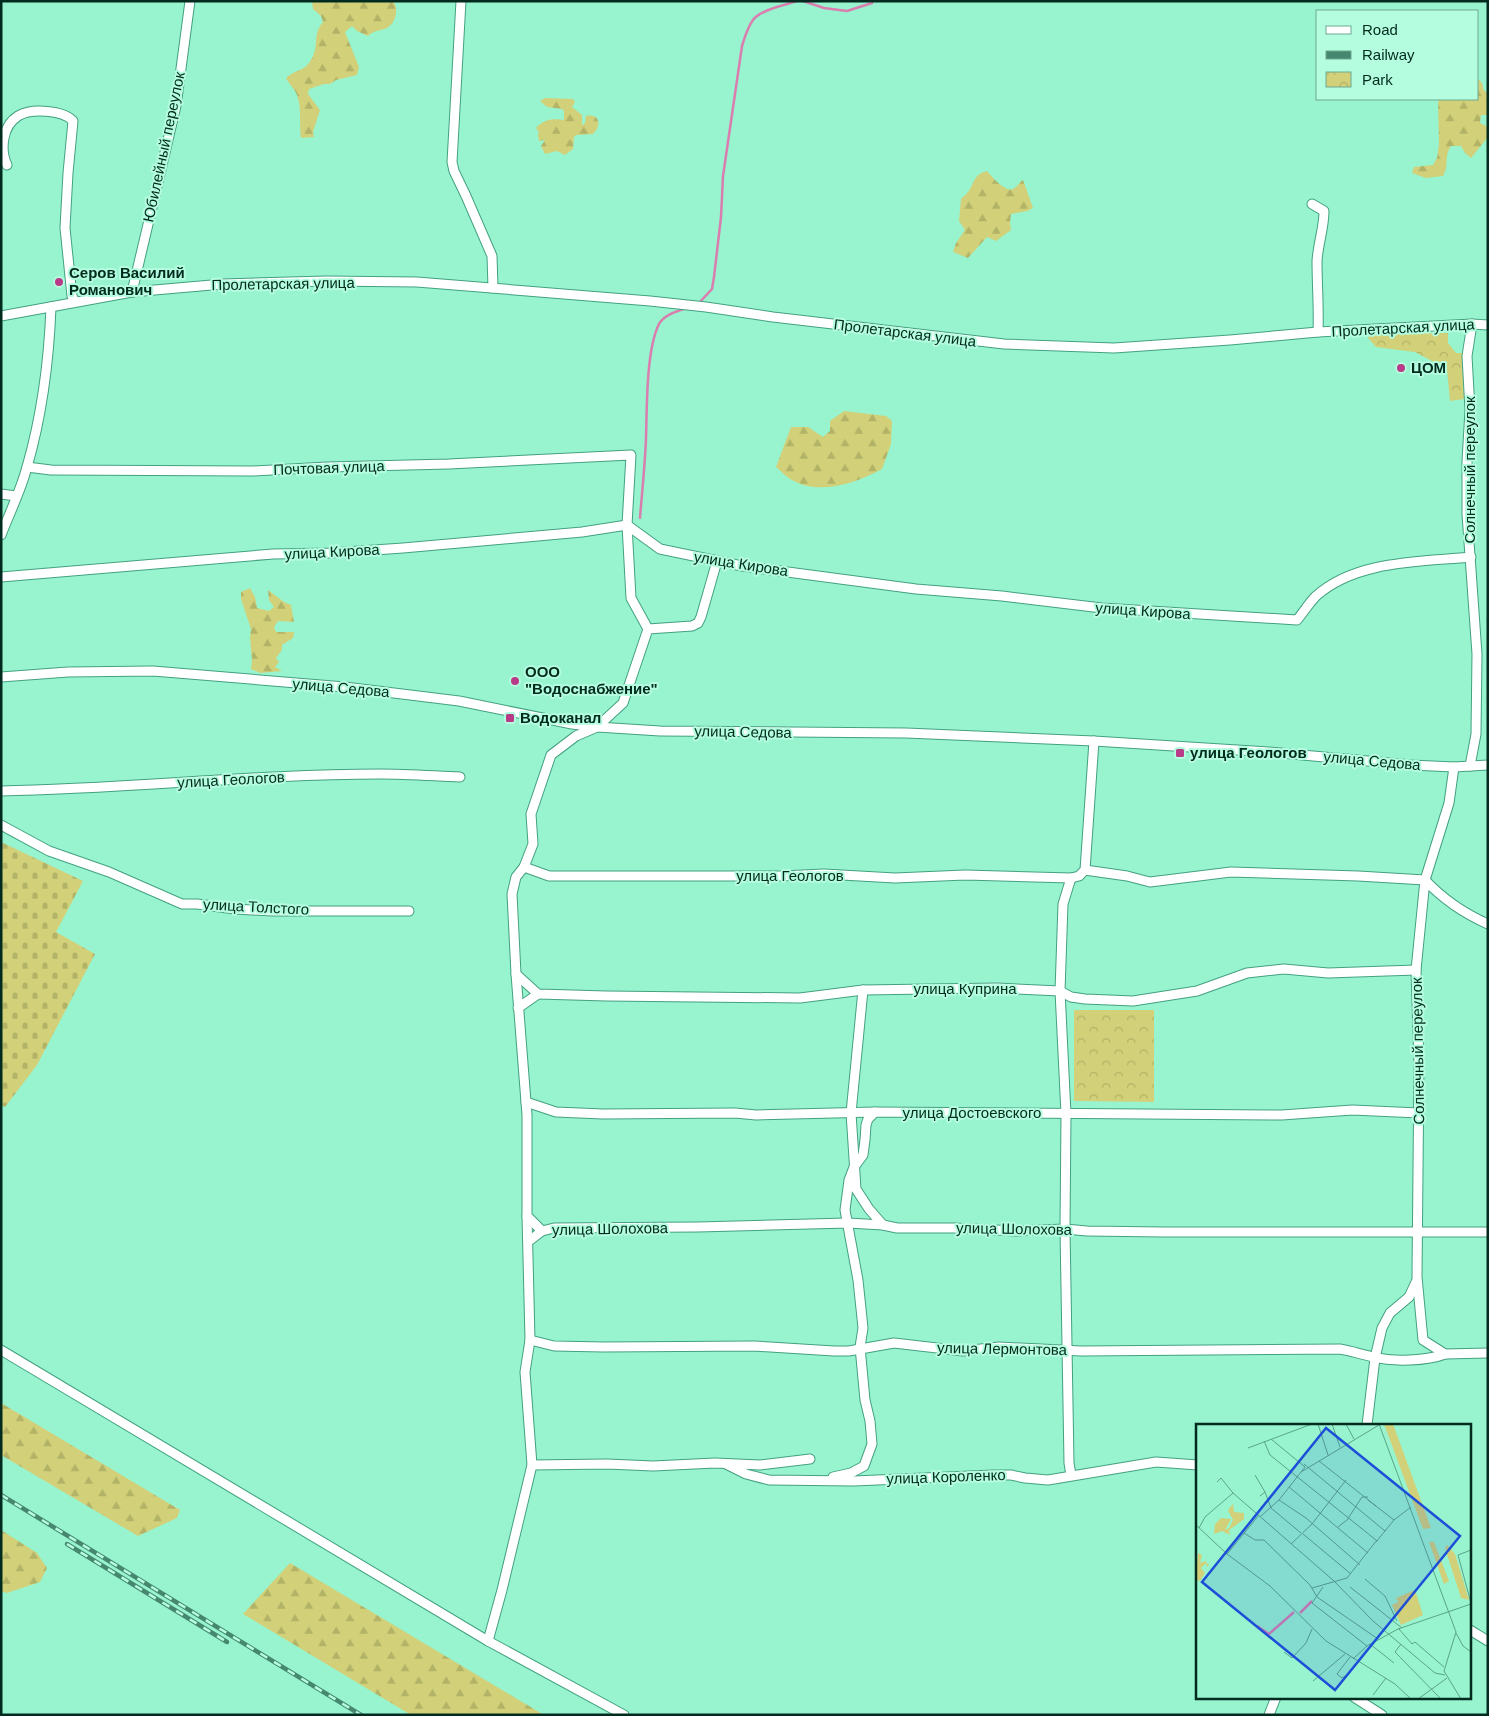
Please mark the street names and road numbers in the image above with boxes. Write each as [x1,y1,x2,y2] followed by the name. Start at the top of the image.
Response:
[139,70,188,224] street label: Юбилейный переулок
[211,274,355,293] street label: Пролетарская улица
[833,315,978,350] street label: Пролетарская улица
[1331,315,1476,340] street label: Пролетарская улица
[1461,396,1478,544] street label: Солнечный переулок
[273,457,386,478] street label: Почтовая улица
[284,540,381,562] street label: улица Кирова
[693,548,790,579] street label: улица Кирова
[1095,599,1192,622] street label: улица Кирова
[292,675,391,700] street label: улица Седова
[694,722,793,741] street label: улица Седова
[1323,748,1422,773] street label: улица Седова
[177,768,285,791] street label: улица Геологов
[736,867,844,884] street label: улица Геологов
[203,895,309,918] street label: улица Толстого
[1408,977,1427,1125] street label: Солнечный переулок
[913,980,1017,997] street label: улица Куприна
[903,1104,1041,1121] street label: улица Достоевского
[552,1219,669,1238] street label: улица Шолохова
[956,1219,1073,1238] street label: улица Шолохова
[937,1339,1068,1358] street label: улица Лермонтова
[886,1466,1006,1487] street label: улица Короленко

